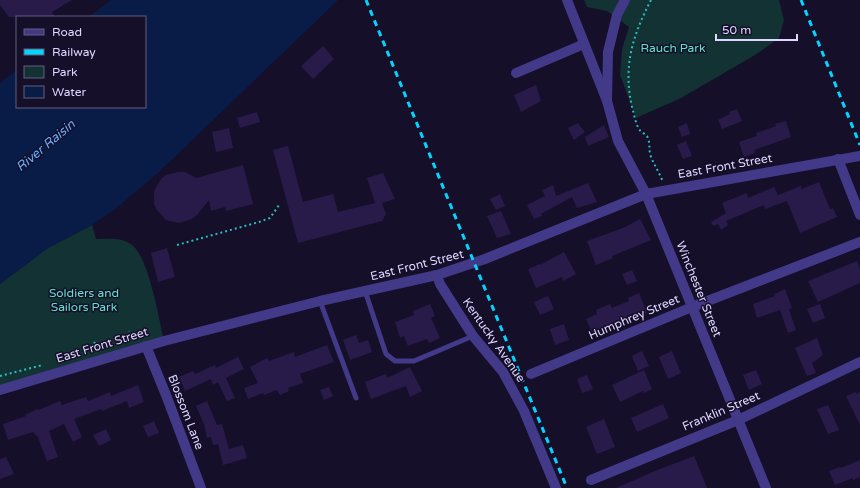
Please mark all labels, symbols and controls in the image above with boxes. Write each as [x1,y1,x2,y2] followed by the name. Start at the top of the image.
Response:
[16,16,146,108] legend
[716,16,797,42] scale bar
[722,23,751,37] text: 50 m
[52,25,82,39] text: Road
[640,41,706,55] park label: Rauch Park
[52,45,96,59] text: Railway
[52,65,78,79] text: Park
[52,85,87,99] text: Water
[13,116,79,175] water label: River Raisin
[677,151,774,181] street label: East Front Street
[673,239,725,339] street label: Winchester Street
[369,247,465,283] street label: East Front Street
[49,286,119,314] park label: Soldiers and Sailors Park
[587,291,682,342] street label: Humphrey Street
[460,295,528,385] street label: Kentucky Avenue
[54,324,150,366] street label: East Front Street
[165,373,207,452] street label: Blossom Lane
[680,388,762,434] street label: Franklin Street

